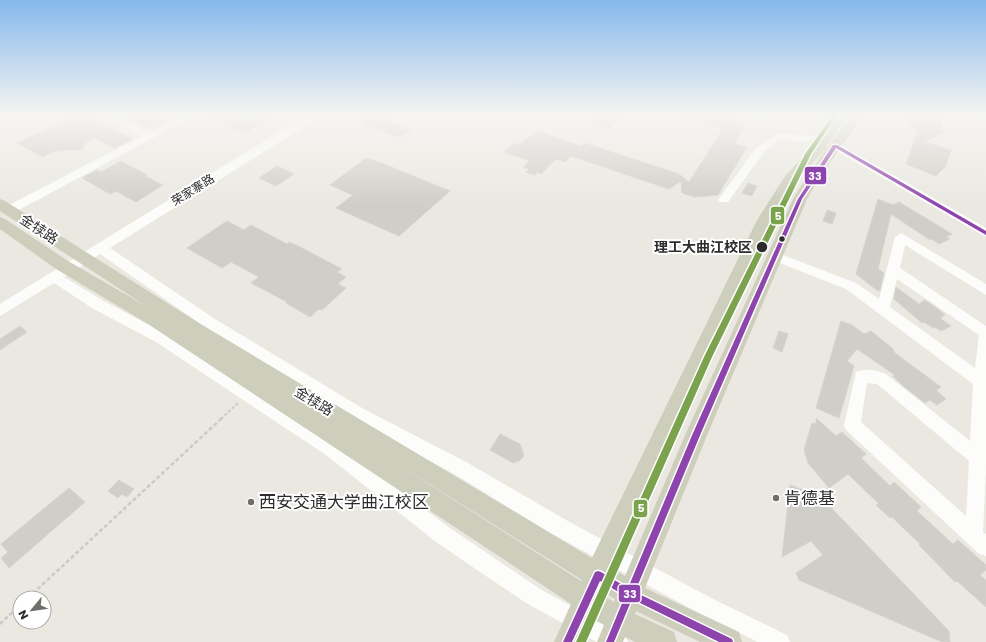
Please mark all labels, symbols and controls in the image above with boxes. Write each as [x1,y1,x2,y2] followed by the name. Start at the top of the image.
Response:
[804,166,827,185] line badge: 33
[808,168,822,184] text: 33
[168,170,218,210] street label: 荣家寨路
[770,206,785,225] line badge: 5
[774,208,782,224] text: 5
[16,209,62,249] street label: 金犊路
[777,234,787,244] unlabelled marker
[654,237,752,257] place label: 理工大曲江校区
[755,240,769,254] marker: 理工大曲江校区
[291,382,337,420] street label: 金犊路
[784,486,835,510] place label: 肯德基
[259,490,429,514] place label: 西安交通大学曲江校区
[771,493,781,503] marker: 肯德基
[246,497,256,507] marker: 西安交通大学曲江校区
[633,499,648,518] line badge: 5
[637,500,645,516] text: 5
[618,584,641,603] line badge: 33
[623,586,637,602] text: 33
[12,590,52,630] north arrow
[14,607,32,622] text: N

